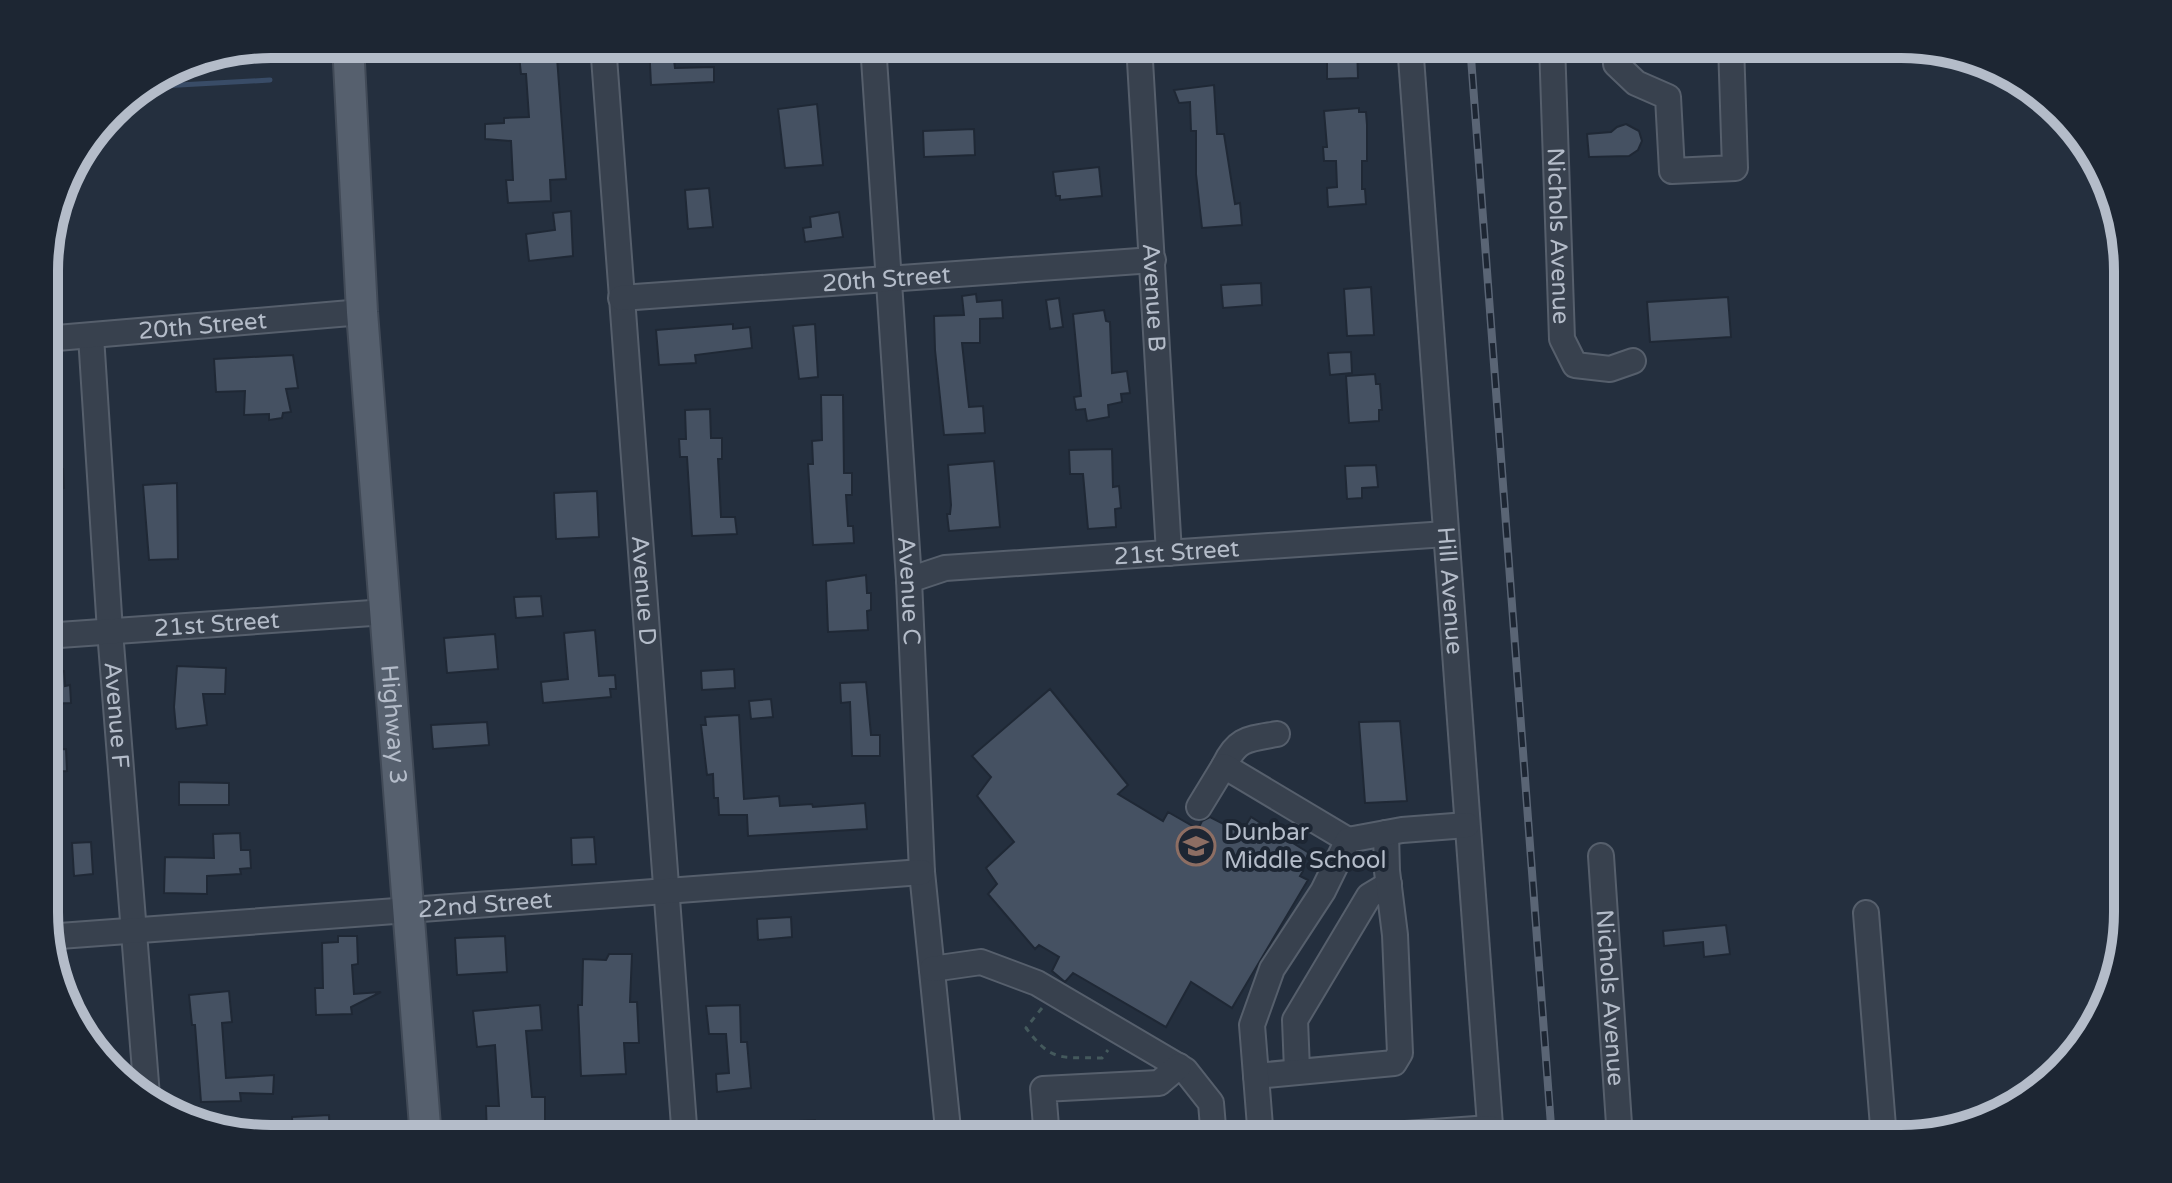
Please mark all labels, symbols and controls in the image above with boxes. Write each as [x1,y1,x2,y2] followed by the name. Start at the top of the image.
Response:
[1541,147,1576,325] street label: Nichols Avenue
[1136,242,1172,353] street label: Avenue B
[821,260,952,298] street label: 20th Street
[137,306,268,346] street label: 20th Street
[1431,526,1470,655] street label: Hill Avenue
[625,534,662,647] street label: Avenue D
[1113,534,1240,571] street label: 21st Street
[892,535,926,646] street label: Avenue C
[153,605,280,643] street label: 21st Street
[98,661,135,770] street label: Avenue F
[375,664,413,785] street label: Highway 3
[1224,818,1386,875] place label: Dunbar Middle School
[1175,825,1217,867] school or university icon: Dunbar Middle School
[416,885,553,924] street label: 22nd Street
[1590,909,1631,1087] street label: Nichols Avenue

